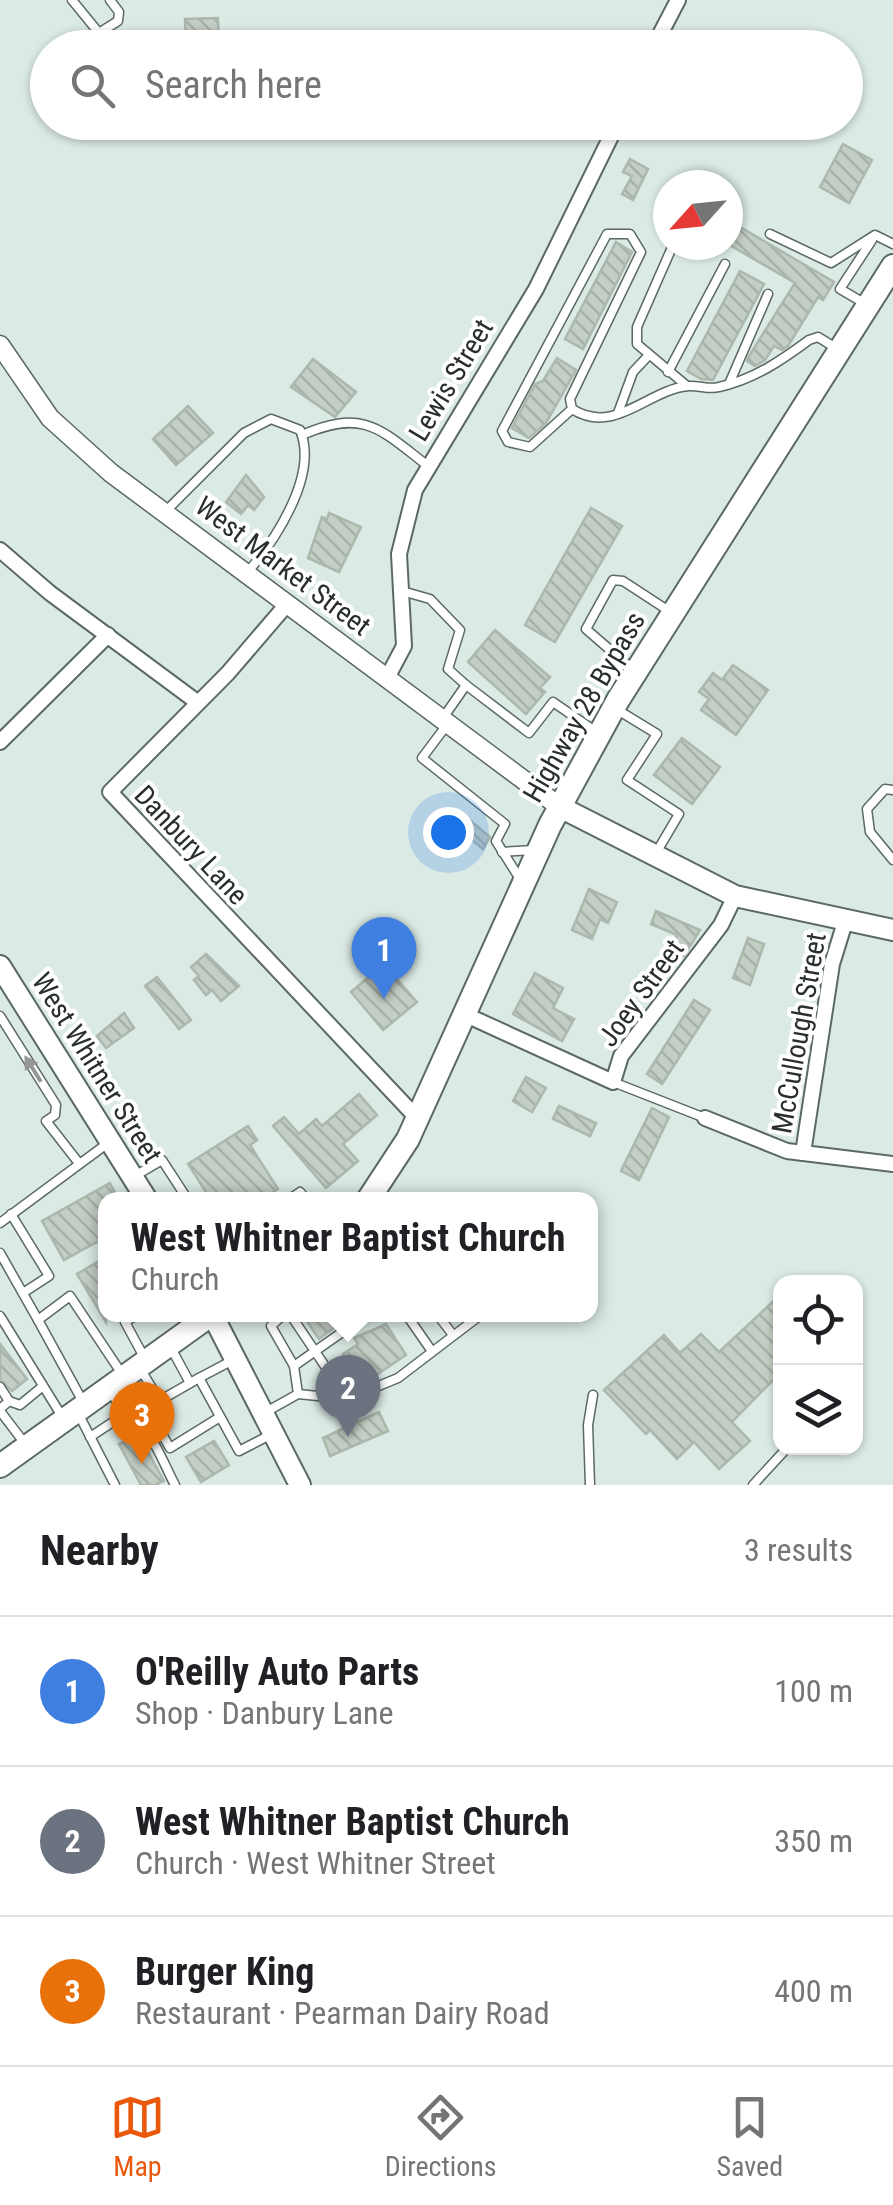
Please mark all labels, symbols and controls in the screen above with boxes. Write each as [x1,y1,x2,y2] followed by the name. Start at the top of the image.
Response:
[30,30,863,140] search box
[65,58,120,113] icon: search
[145,63,322,107] text: Search here
[653,170,743,260] north arrow
[402,313,500,447] street label: Lewis Street
[189,490,377,642] street label: West Market Street
[516,606,652,808] street label: Highway 28 Bypass
[128,779,254,911] street label: Danbury Lane
[423,807,474,858] your location
[352,916,416,999] pin: 1
[765,930,833,1136] street label: McCullough Street
[591,933,691,1053] street label: Joey Street
[25,967,169,1169] street label: West Whitner Street
[25,1055,42,1083] one-way arrow
[98,1192,598,1322] popup
[131,1216,565,1260] text: West Whitner Baptist Church
[131,1260,219,1298] text: Church
[773,1275,863,1455] map controls
[773,1275,863,1365] button: locate
[316,1354,380,1437] pin: 2
[773,1365,863,1455] button: layers
[110,1382,174,1464] pin: 3
[40,1526,159,1575] text: Nearby
[744,1531,853,1569] text: 3 results
[135,1650,419,1694] text: O'Reilly Auto Parts
[64,1672,81,1710] text: 1
[774,1672,853,1710] text: 100 m
[135,1694,393,1732] text: Shop · Danbury Lane
[135,1800,570,1844] text: West Whitner Baptist Church
[64,1822,81,1860] text: 2
[774,1822,853,1860] text: 350 m
[135,1844,496,1882] text: Church · West Whitner Street
[135,1950,314,1994] text: Burger King
[64,1972,81,2010] text: 3
[774,1972,853,2010] text: 400 m
[135,1994,550,2032] text: Restaurant · Pearman Dairy Road
[110,2090,165,2183] tab: Map
[385,2090,497,2183] tab: Directions
[716,2090,783,2183] tab: Saved

